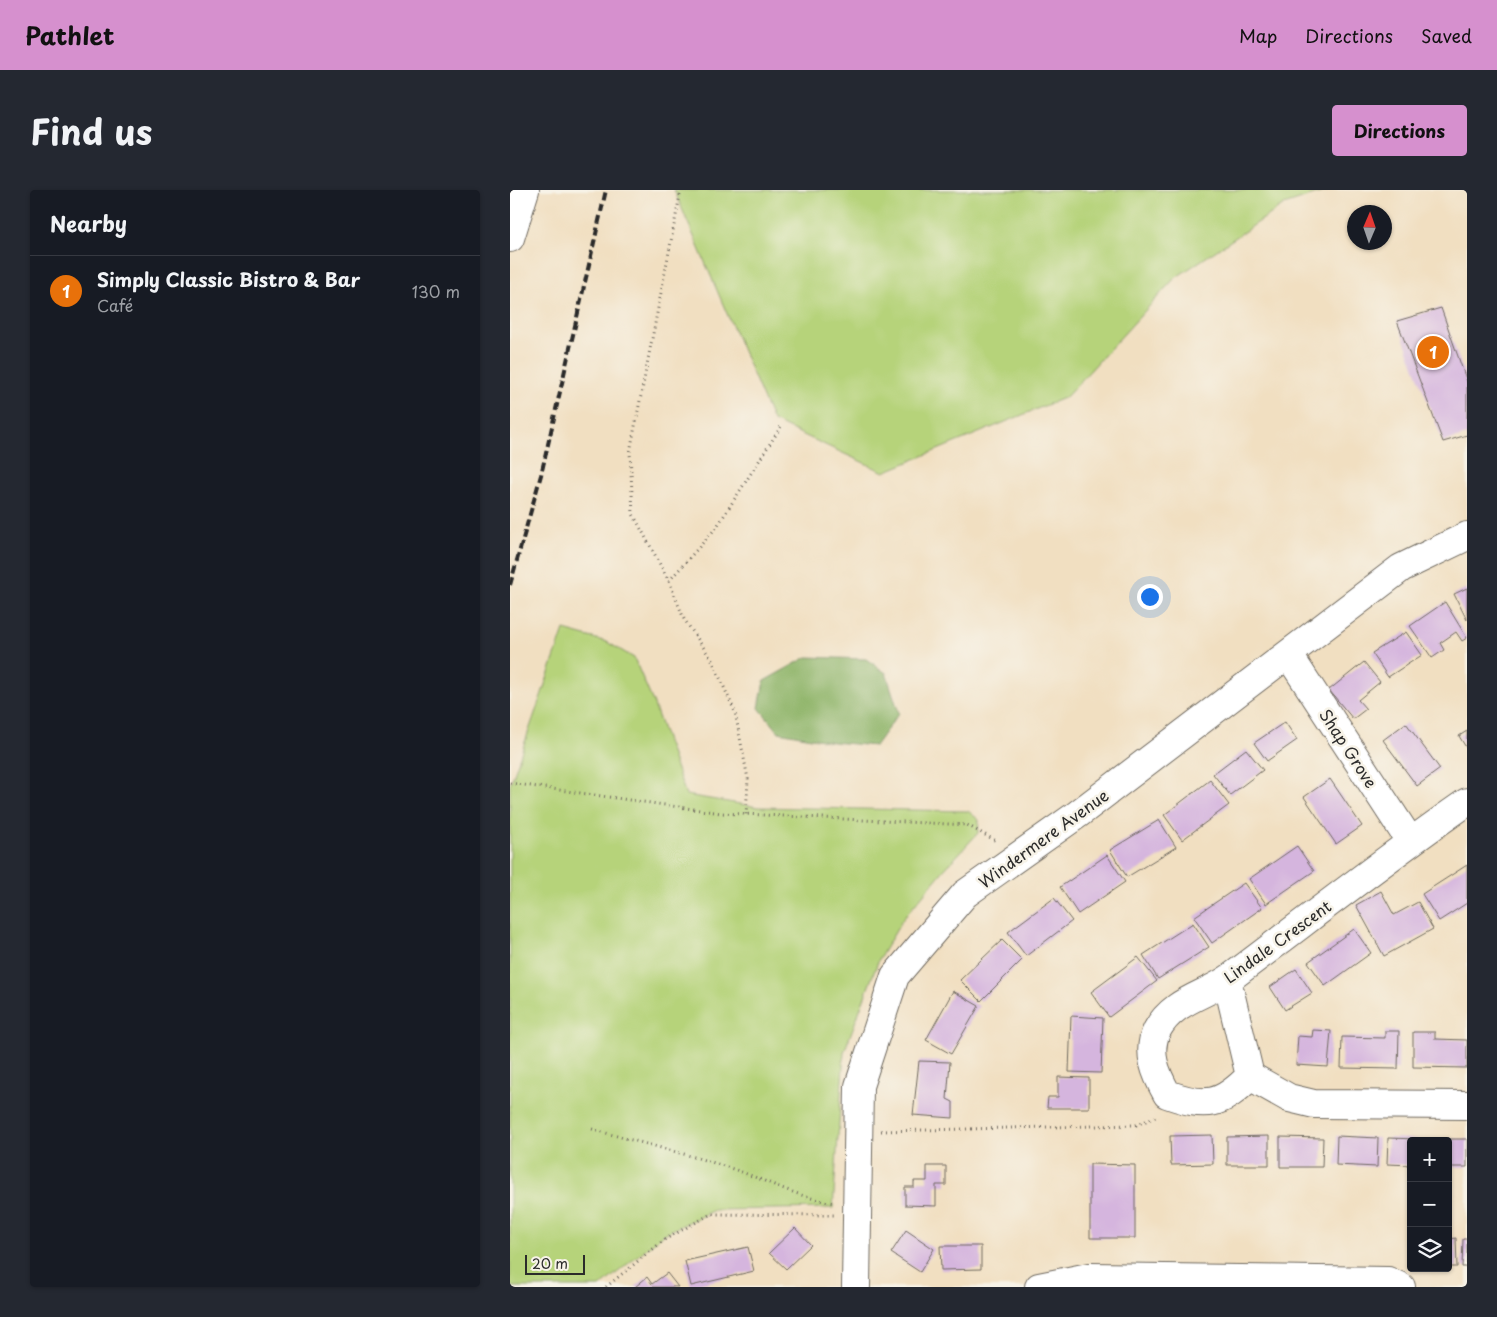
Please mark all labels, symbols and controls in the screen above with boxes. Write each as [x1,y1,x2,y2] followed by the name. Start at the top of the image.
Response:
[25,17,115,53] text: Pathlet
[1239,22,1277,49] text: Map
[1305,22,1393,49] text: Directions
[1421,22,1472,49] text: Saved
[30,104,152,157] text: Find us
[1332,105,1467,156] button: Directions
[1347,205,1392,250] north arrow
[50,207,127,239] text: Nearby
[97,265,360,293] text: Simply Classic Bistro & Bar
[62,279,70,303] text: 1
[412,279,460,303] text: 130 m
[97,293,133,317] text: Café
[1417,333,1449,371] pin: 1
[1137,584,1163,610] your location
[1314,704,1384,792] street label: Shap Grove
[973,782,1113,893] street label: Windermere Avenue
[1218,893,1336,988] street label: Lindale Crescent
[1407,1137,1452,1272] map controls
[1407,1137,1452,1182] button: +
[1407,1182,1452,1227] button: −
[1407,1227,1452,1272] button: layers
[525,1252,585,1275] scale bar
[532,1253,568,1274] text: 20 m

